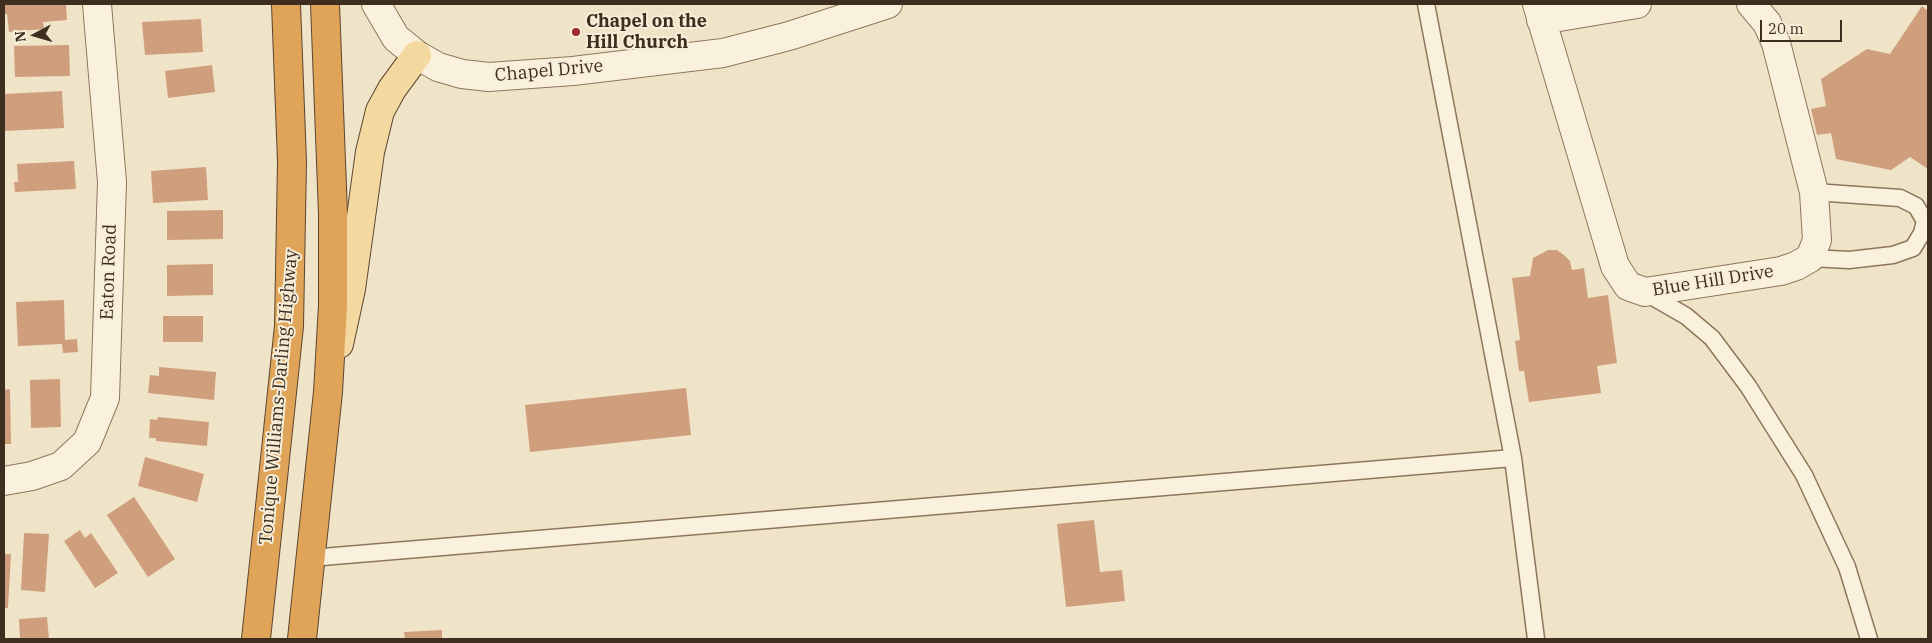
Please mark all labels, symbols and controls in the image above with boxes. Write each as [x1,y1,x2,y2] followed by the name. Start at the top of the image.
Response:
[10,10,60,60] north arrow
[1762,10,1844,42] scale bar
[586,11,707,54] place label: Chapel on the Hill Church
[1768,19,1804,38] text: 20 m
[570,26,582,38] marker: Chapel on the Hill Church
[11,30,30,43] text: N
[494,56,604,86] street label: Chapel Drive
[97,224,121,320] street label: Eaton Road
[255,248,303,546] street label: Tonique Williams-Darling Highway
[1651,261,1775,301] street label: Blue Hill Drive

